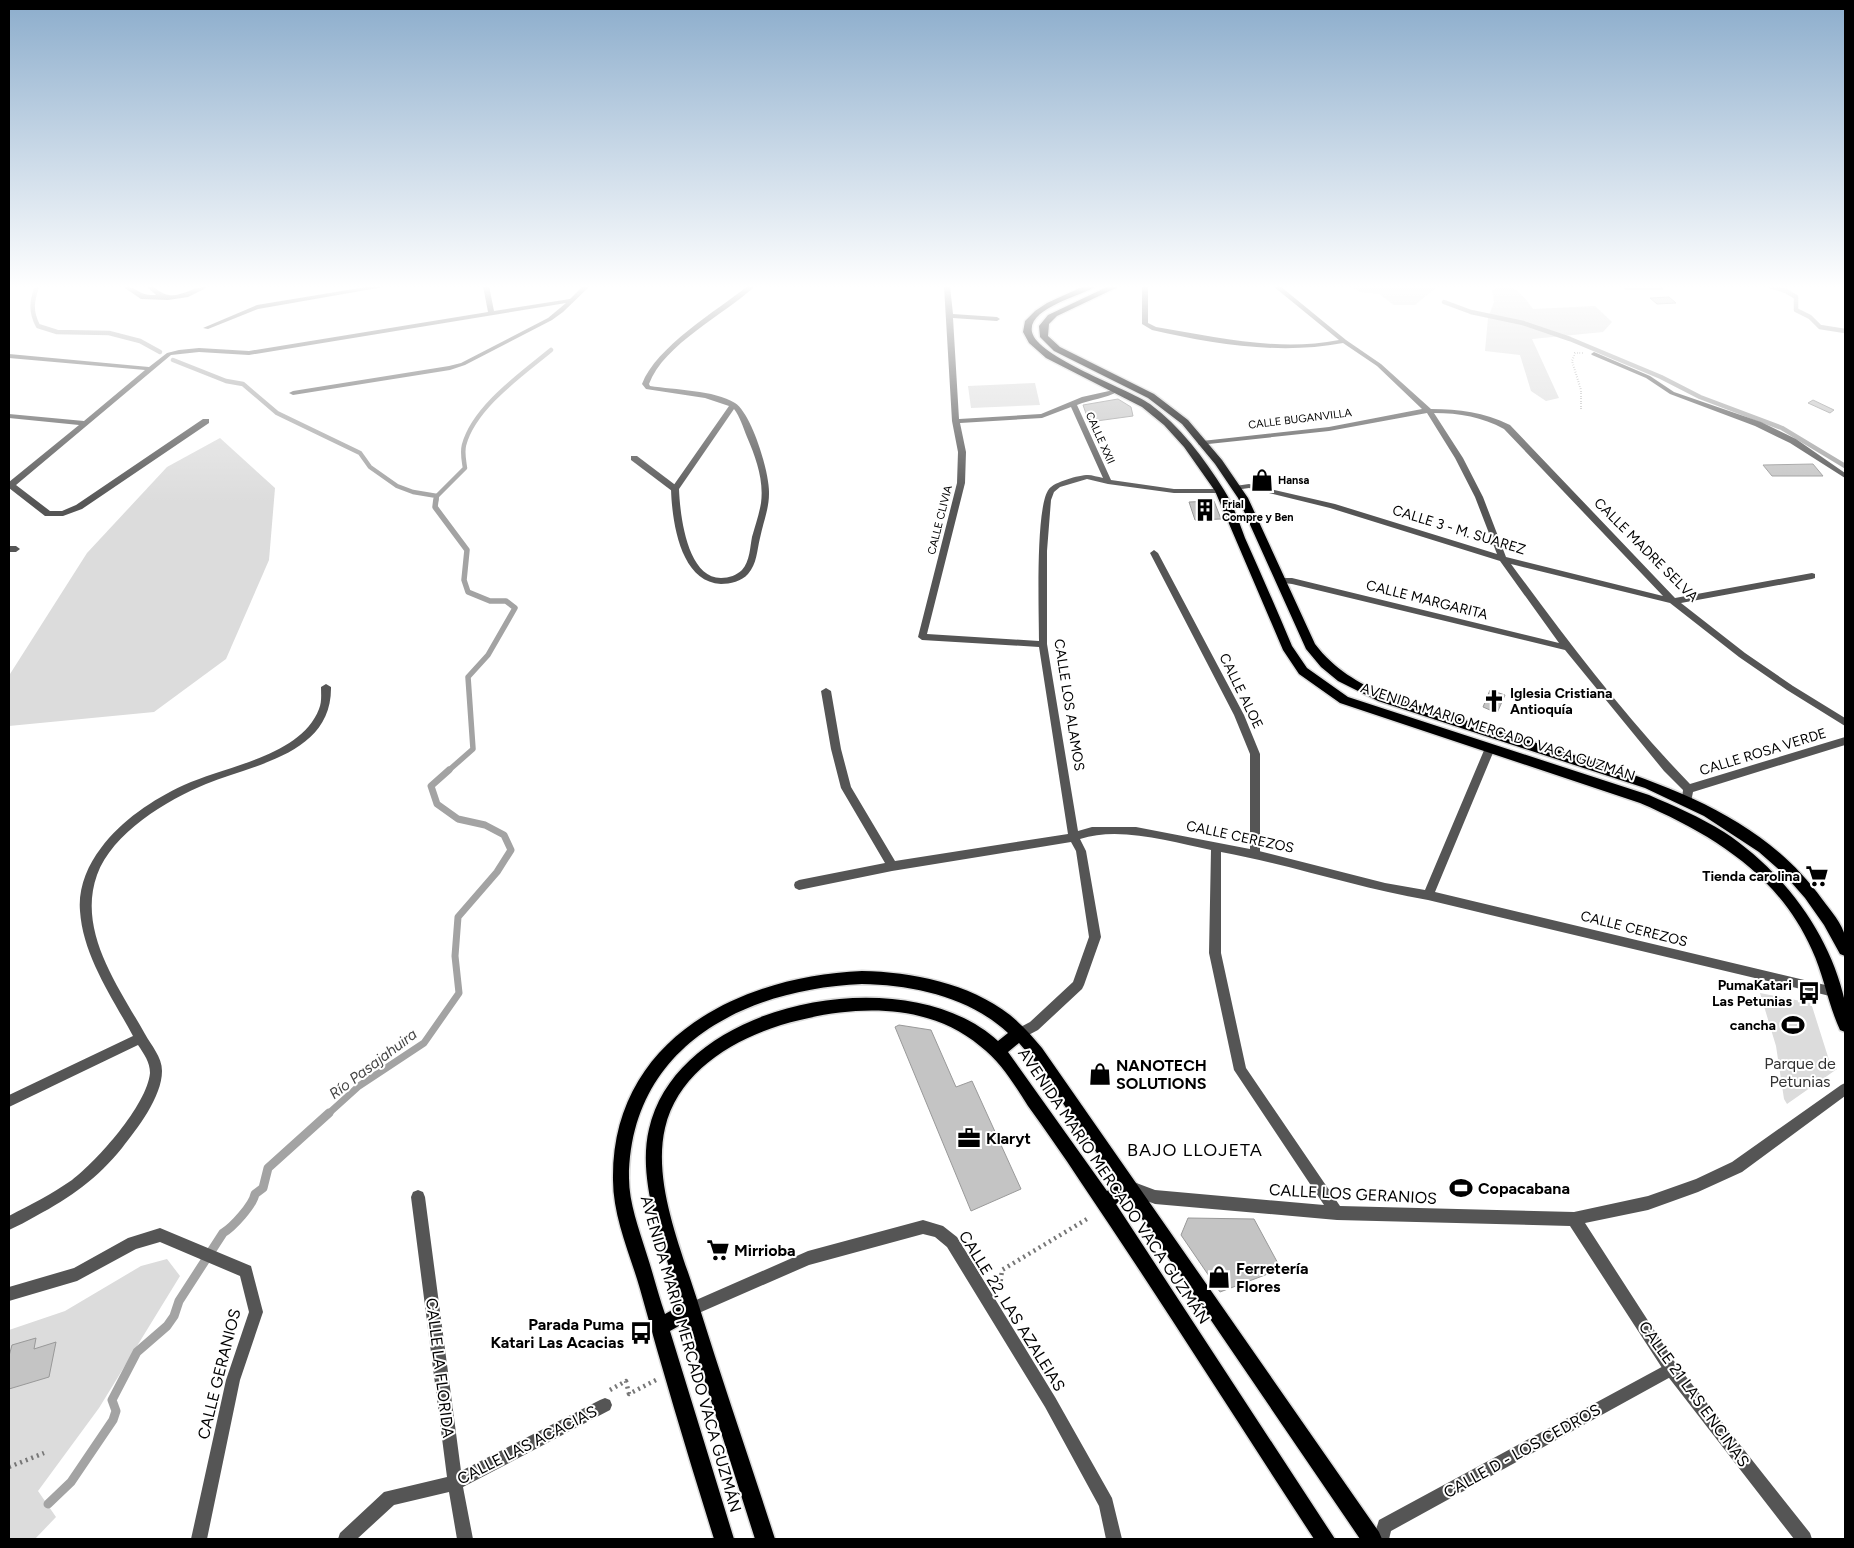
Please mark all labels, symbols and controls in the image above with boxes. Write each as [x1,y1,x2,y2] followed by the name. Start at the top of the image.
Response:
[1247,406,1353,432] street label: CALLE BUGANVILLA
[1083,410,1117,466] street label: CALLE XXII
[1249,467,1275,493] shop icon: Hansa
[1278,474,1309,487] place label: Hansa
[925,484,955,556] street label: CALLE CLIVIA
[1590,494,1702,606] street label: CALLE MADRE SELVA
[1192,497,1218,523] building icon: Frial Compre y Ben
[1222,498,1293,524] place label: Frial Compre y Ben
[1390,502,1528,558] street label: CALLE 3 - M. SUAREZ
[1364,577,1490,623] street label: CALLE MARGARITA
[1050,638,1088,772] street label: CALLE LOS ALAMOS
[1215,651,1267,731] street label: CALLE ALOE
[1359,679,1637,785] street label: AVENIDA MARIO MERCADO VACA GUZMÁN
[1510,685,1612,718] place label: Iglesia Cristiana Antioquía
[1481,688,1507,714] church icon: Iglesia Cristiana Antioquía
[1698,725,1828,779] street label: CALLE ROSA VERDE
[1185,817,1295,857] street label: CALLE CEREZOS
[1804,863,1830,889] supermarket icon: Tienda carolina
[1702,868,1800,885] place label: Tienda carolina
[1579,907,1689,951] street label: CALLE CEREZOS
[1712,977,1792,1010] place label: PumaKatari Las Petunias
[1796,980,1822,1006] bus stop icon: PumaKatari Las Petunias
[1780,1012,1806,1038] sports icon: cancha
[1730,1017,1776,1034] place label: cancha
[326,1025,421,1103] water label: Río Pasajahuira
[1014,1044,1214,1328] street label: AVENIDA MARIO MERCADO VACA GUZMÁN
[1764,1054,1836,1091] park label: Parque de Petunias
[1116,1056,1207,1093] place label: NANOTECH SOLUTIONS
[1087,1061,1113,1087] shop icon: NANOTECH SOLUTIONS
[956,1125,982,1151] office icon: Klaryt
[986,1129,1031,1148] place label: Klaryt
[1127,1139,1263,1161] district label: BAJO LLOJETA
[1448,1175,1474,1201] sports icon: Copacabana
[1478,1179,1570,1198] place label: Copacabana
[1269,1180,1438,1208] street label: CALLE LOS GERANIOS
[637,1193,745,1515] street label: AVENIDA MARIO MERCADO VACA GUZMÁN
[955,1227,1069,1395] street label: CALLE 22, LAS AZALEIAS
[705,1237,731,1263] supermarket icon: Mirrioba
[734,1241,796,1260] place label: Mirrioba
[1236,1259,1309,1296] place label: Ferretería Flores
[1206,1264,1232,1290] shop icon: Ferretería Flores
[422,1297,458,1439] street label: CALLE LA FLORIDA
[194,1307,244,1441] street label: CALLE GERANIOS
[491,1315,625,1352] place label: Parada Puma Katari Las Acacias
[1635,1317,1753,1471] street label: CALLE 21 LAS ENCINAS
[628,1320,654,1346] bus stop icon: Parada Puma Katari Las Acacias
[1440,1400,1604,1502] street label: CALLE D - LOS CEDROS
[454,1401,600,1489] street label: CALLE LAS ACACIAS

